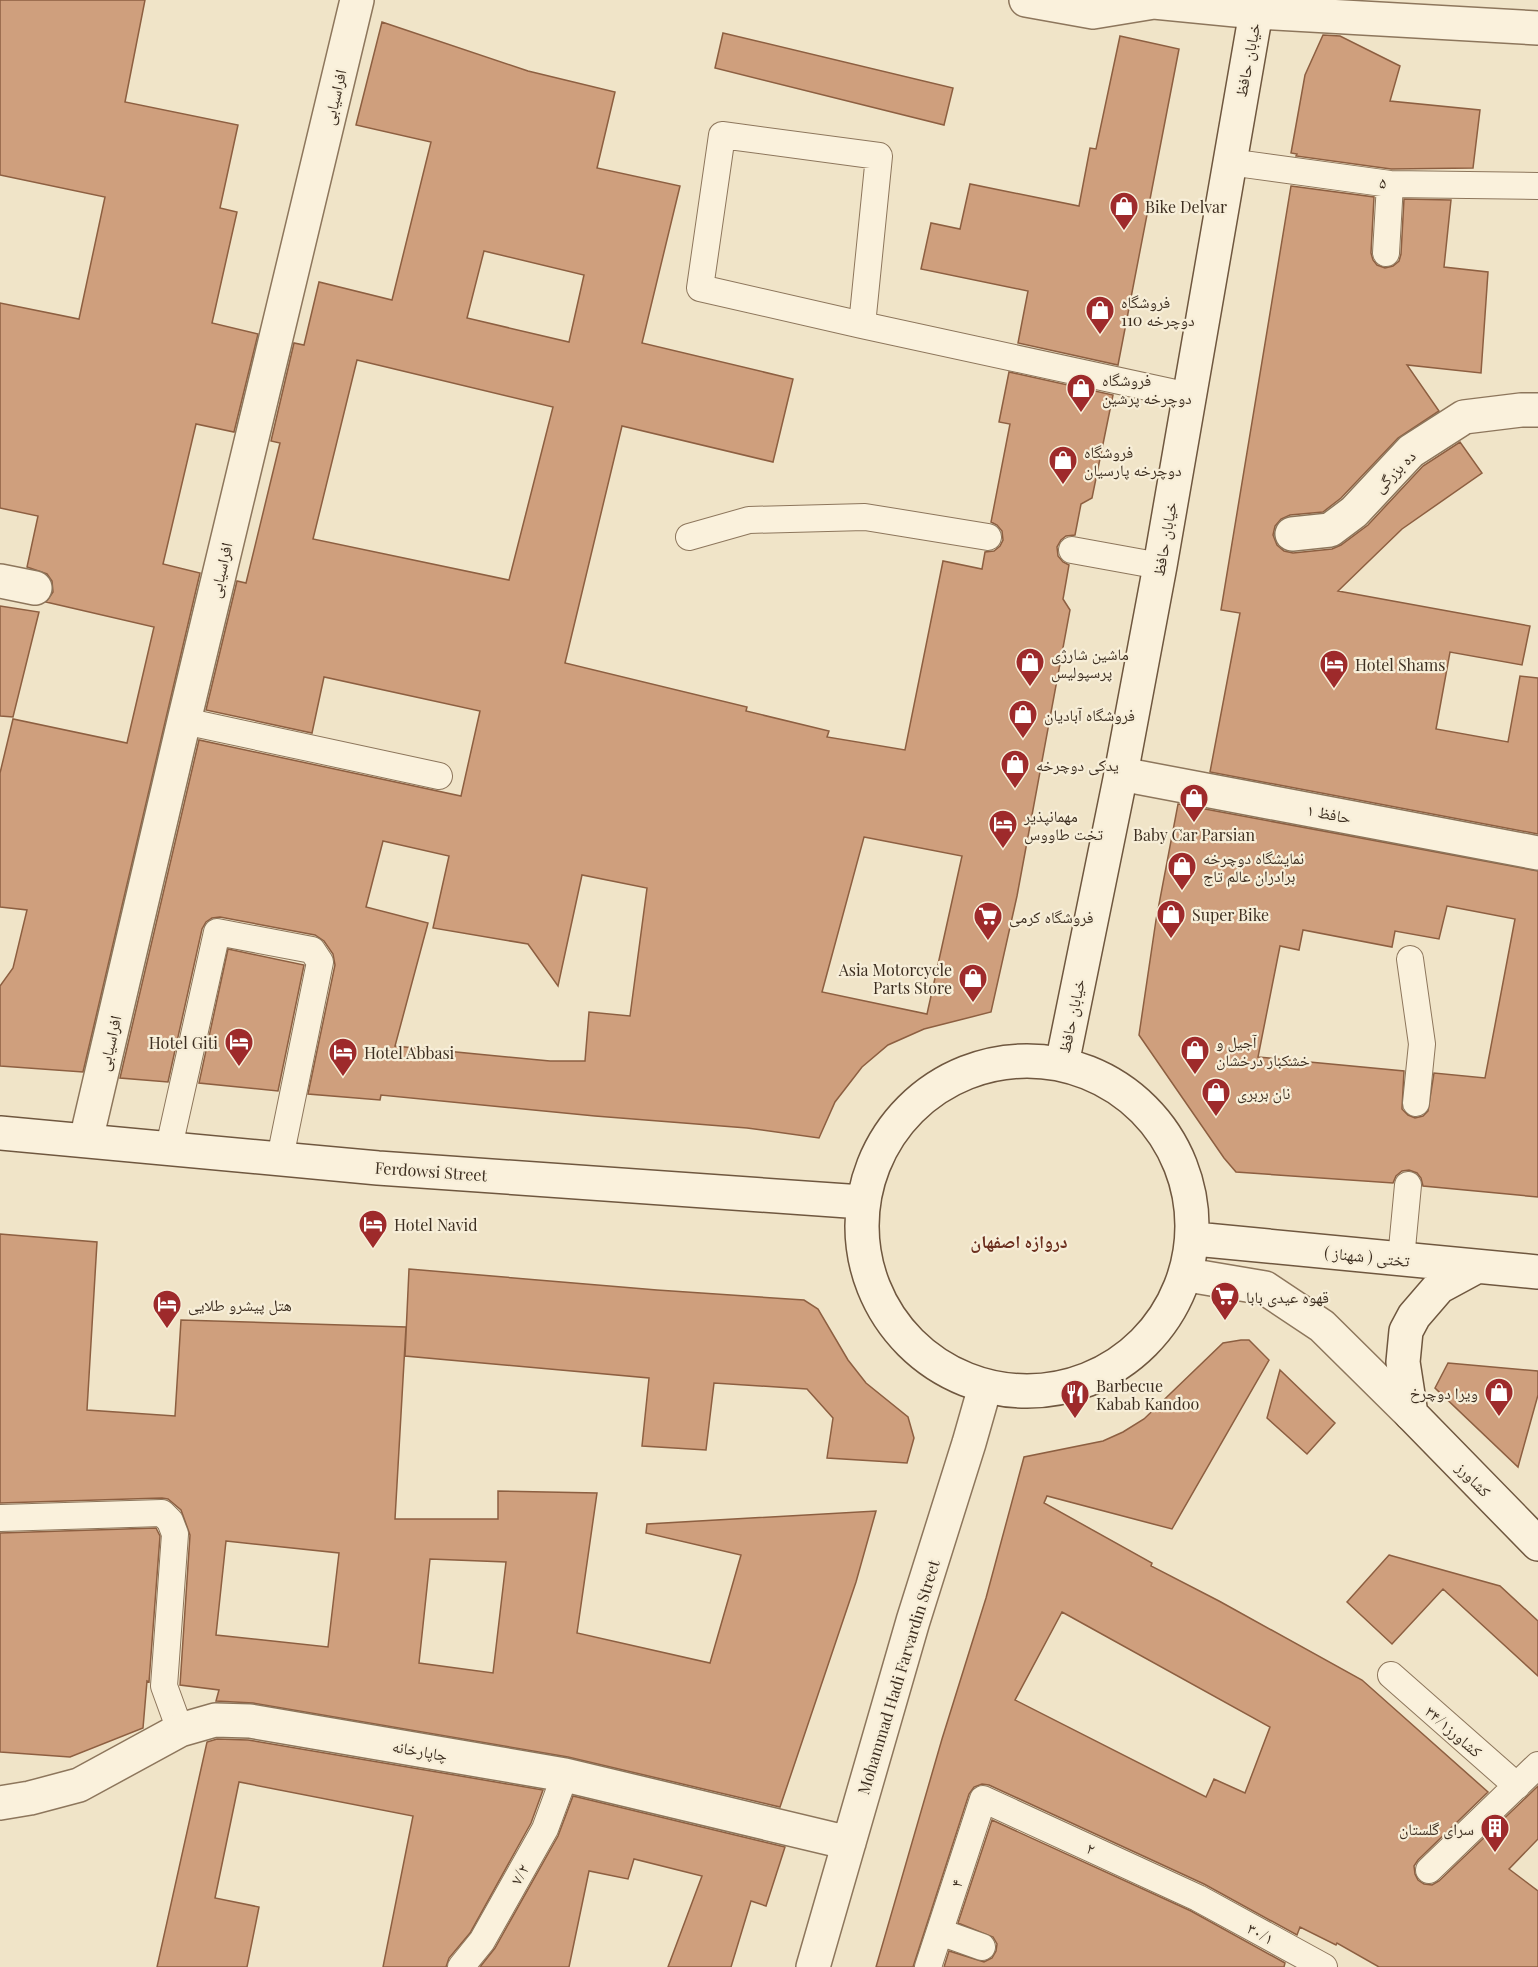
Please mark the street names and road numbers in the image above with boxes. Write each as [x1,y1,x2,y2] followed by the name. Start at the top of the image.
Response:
[1230,21,1265,99] street label: خیابان حافظ
[317,67,352,127] street label: افراسیابی
[1378,171,1388,193] street label: ۵
[1368,445,1420,497] street label: ده بزرگی
[1147,500,1182,578] street label: خیابان حافظ
[203,540,238,600] street label: افراسیابی
[1305,798,1353,828] street label: حافظ ۱
[1053,977,1090,1055] street label: خیابان حافظ
[92,1013,127,1073] street label: افراسیابی
[374,1157,488,1185] street label: Ferdowsi Street
[1323,1241,1411,1272] street label: تختی ( شهناز )
[1451,1456,1496,1501] street label: کشاورز
[852,1557,944,1797] street label: Mohammad Hadi Farvardin Street
[1421,1701,1487,1762] street label: کشاورز۳۴/۱
[391,1735,449,1765] street label: چاپارخانه
[1083,1837,1099,1859] street label: ۲
[505,1860,533,1888] street label: ۷/۲
[945,1876,967,1890] street label: ۴
[1244,1917,1278,1949] street label: ۳۰/۱

